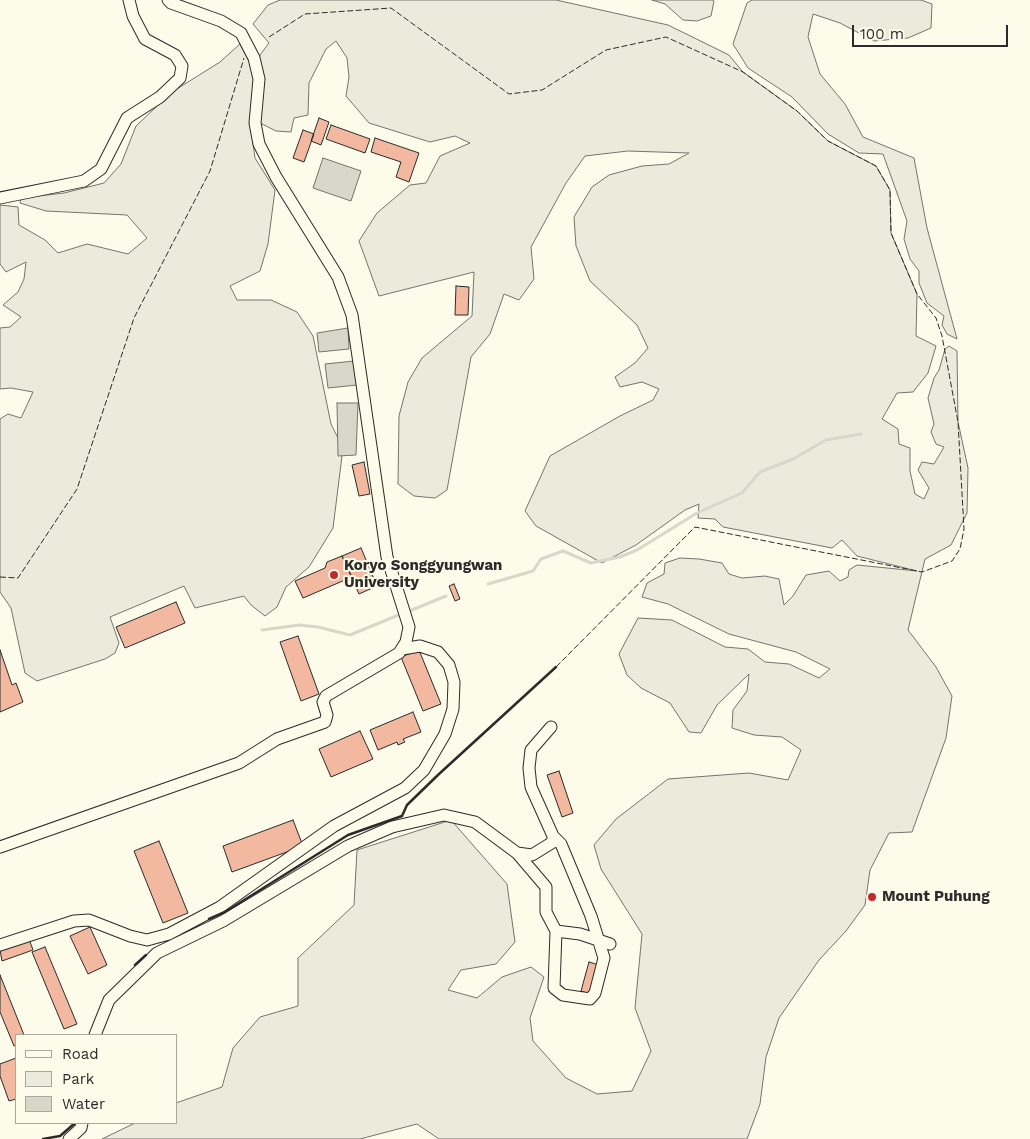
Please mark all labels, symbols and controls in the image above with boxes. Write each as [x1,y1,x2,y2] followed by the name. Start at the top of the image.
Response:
[855,15,1011,47] scale bar
[860,25,904,43] text: 100 m
[344,557,502,592] place label: Koryo Songgyungwan University
[328,569,340,581] marker: Koryo Songgyungwan University
[882,888,990,906] place label: Mount Puhung
[866,891,878,903] marker: Mount Puhung
[15,1034,178,1124] legend
[62,1045,99,1063] text: Road
[62,1070,94,1088] text: Park
[62,1095,105,1113] text: Water

